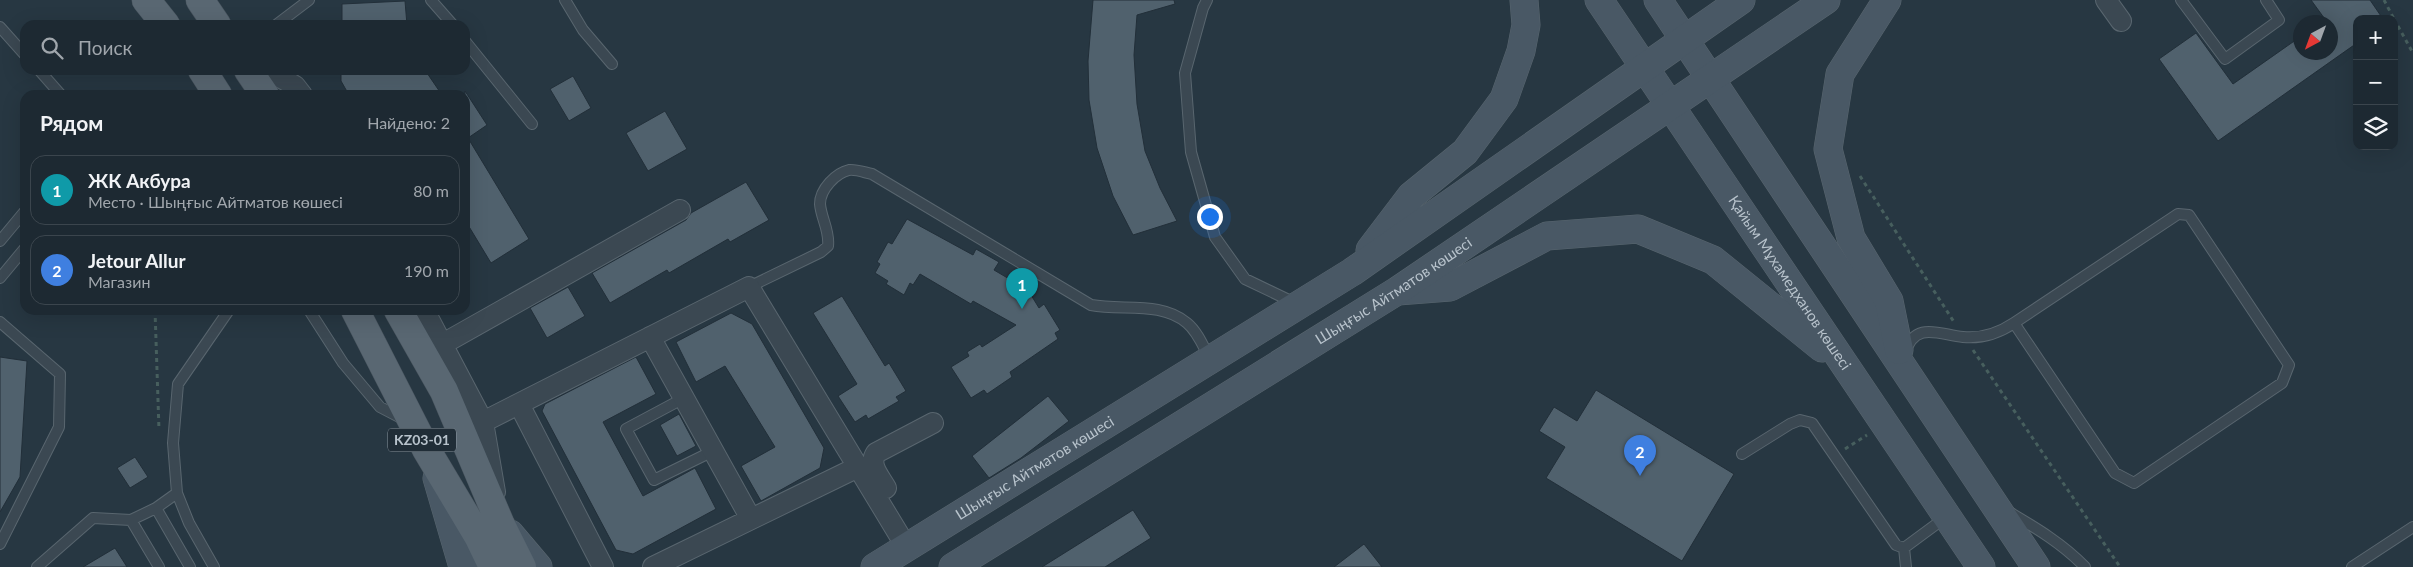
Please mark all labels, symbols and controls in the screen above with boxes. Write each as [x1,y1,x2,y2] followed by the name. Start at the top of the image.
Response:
[2293,15,2338,60] north arrow
[2353,15,2398,150] map controls
[2353,15,2398,60] button: +
[20,20,470,75] search box
[38,34,66,62] icon: search
[78,36,132,59] text: Поиск
[2353,60,2398,105] button: −
[2353,105,2398,150] button: layers
[40,110,103,135] text: Рядом
[367,113,450,132] text: Найдено: 2
[88,169,191,192] text: ЖК Акбура
[52,181,62,200] text: 1
[413,181,449,200] text: 80 m
[88,192,343,211] text: Место · Шыңғыс Айтматов көшесі
[1725,192,1856,373] street label: Қайым Мұхамедханов көшесі
[1197,204,1223,230] your location
[1312,233,1475,348] street label: Шыңғыс Айтматов көшесі
[88,249,186,272] text: Jetour Allur
[52,261,62,280] text: 2
[404,261,449,280] text: 190 m
[1006,268,1038,309] pin: 1
[88,272,150,291] text: Магазин
[952,411,1117,523] street label: Шыңғыс Айтматов көшесі
[388,428,456,452] road number: KZ03-01
[1624,435,1656,476] pin: 2

